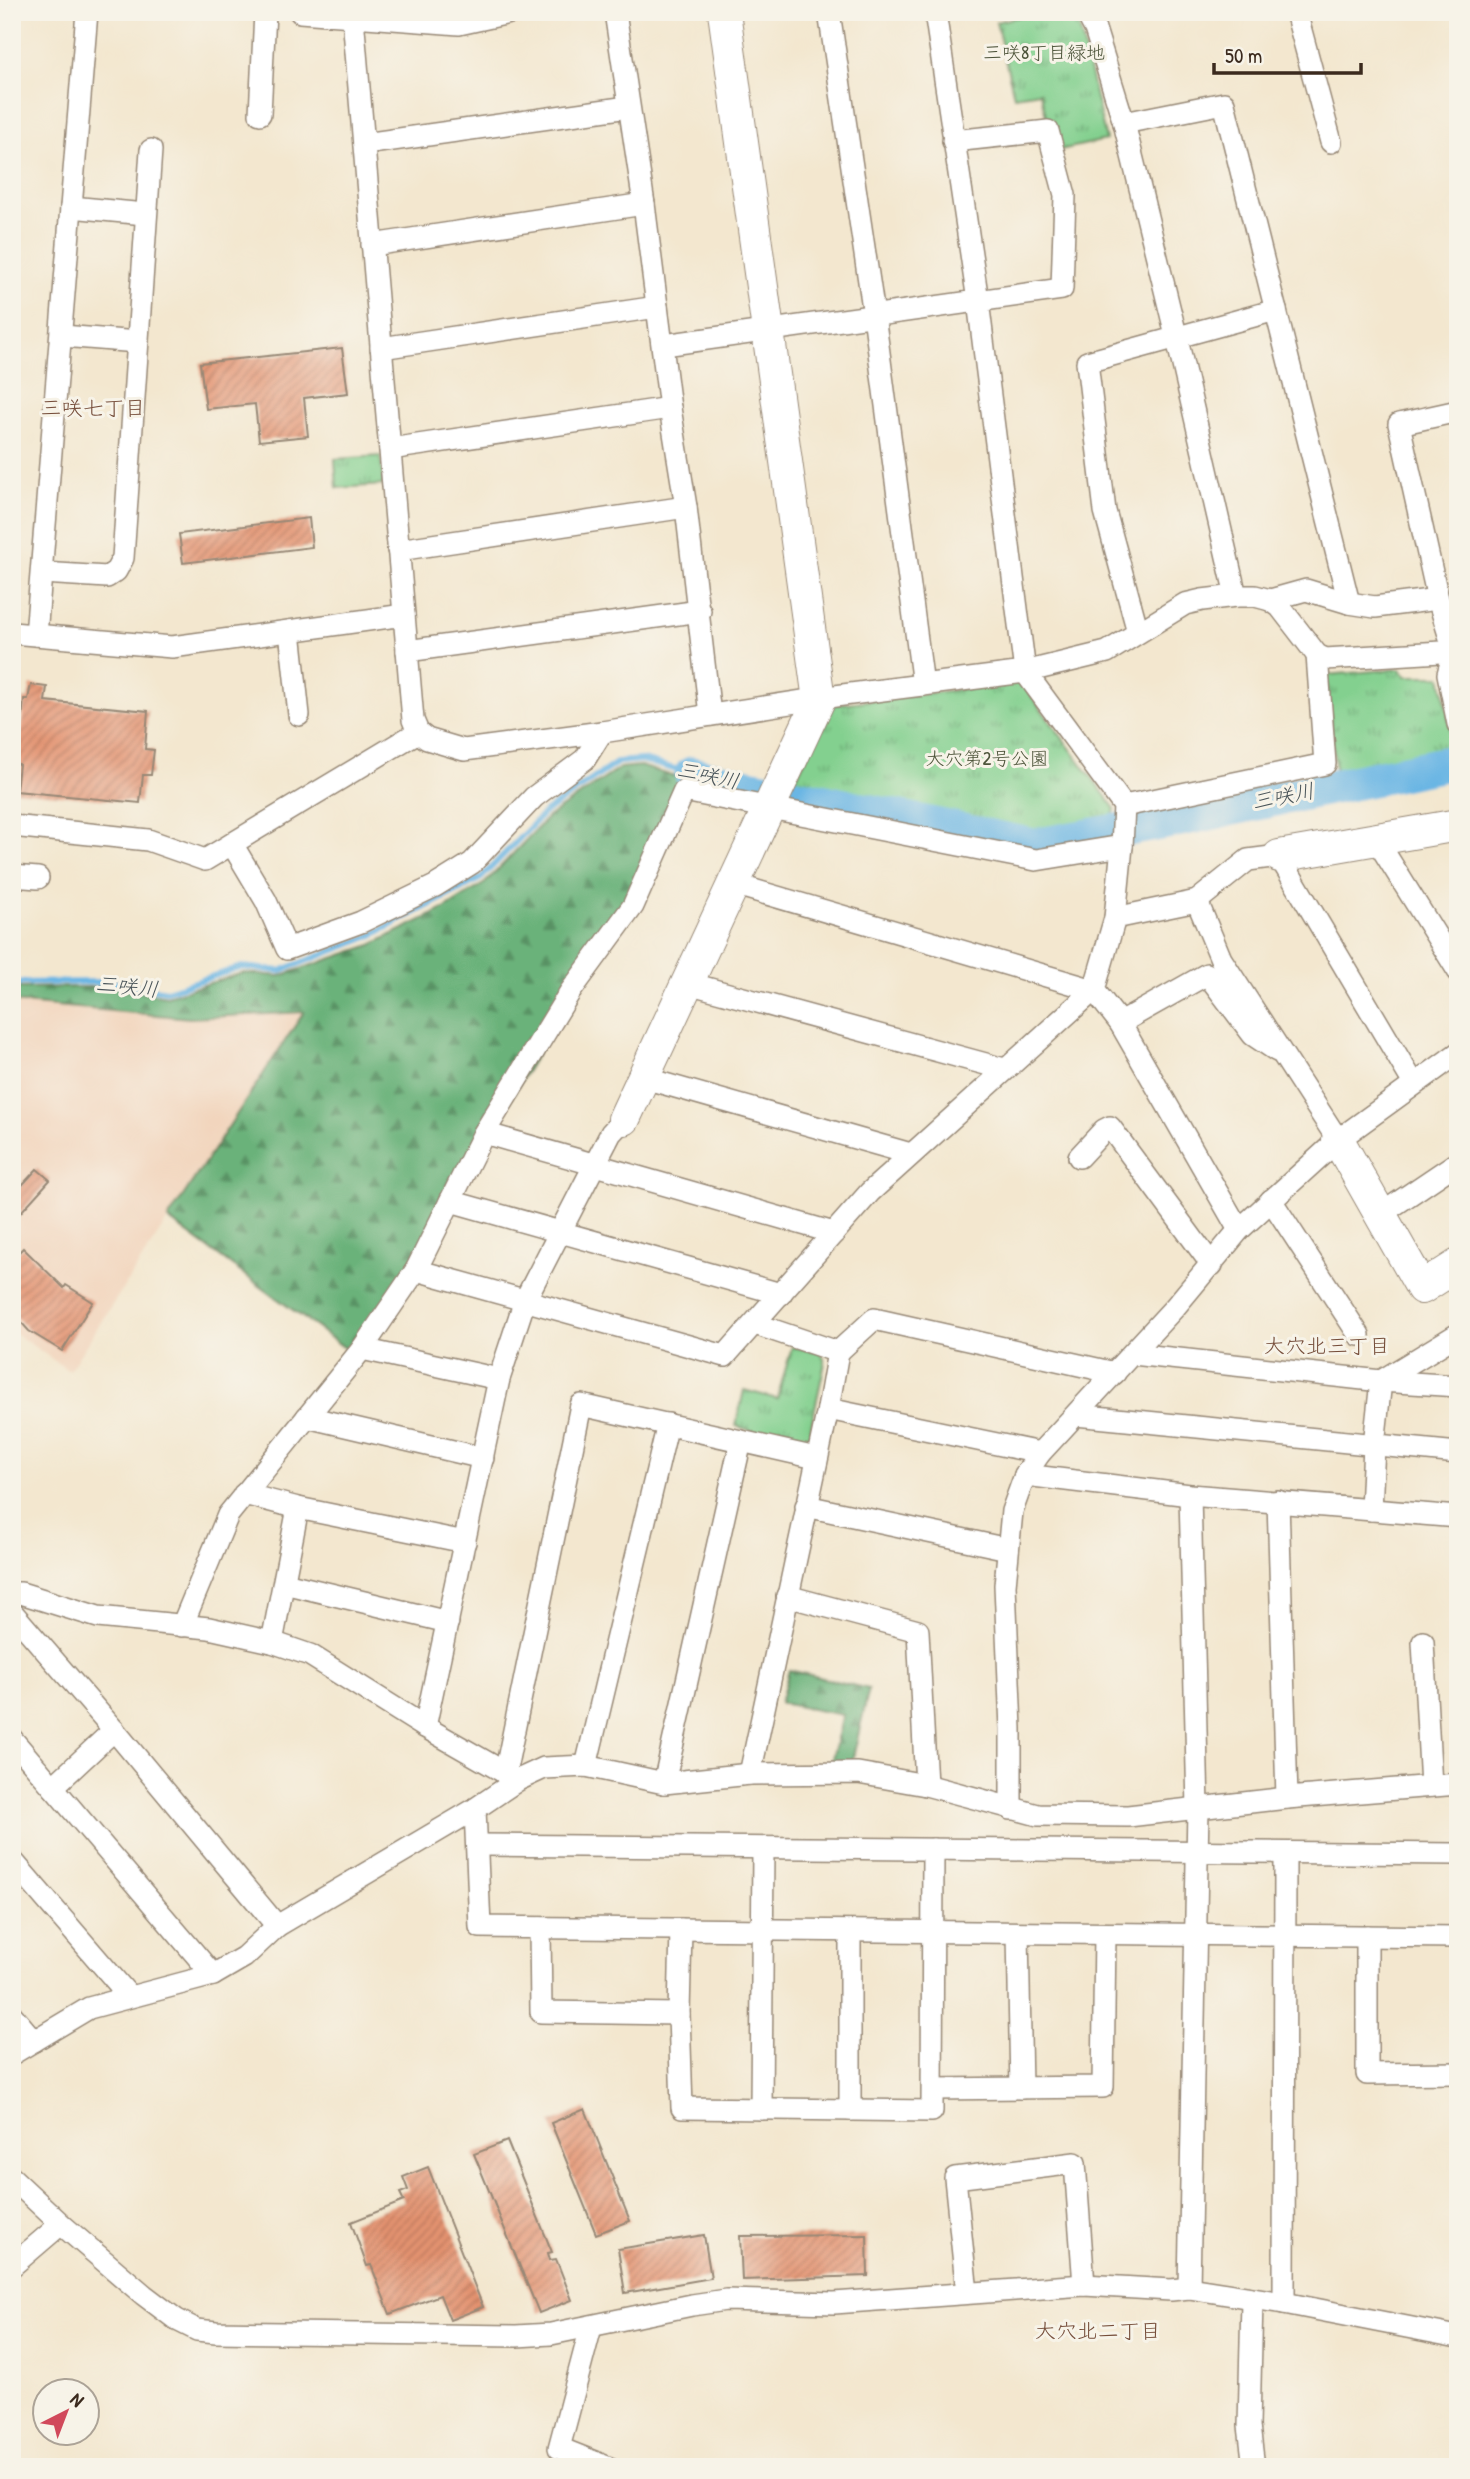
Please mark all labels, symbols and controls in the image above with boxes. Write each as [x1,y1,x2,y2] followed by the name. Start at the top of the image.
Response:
[1214,32,1362,76] scale bar
[983,39,1105,65] park label: 三咲8丁目緑地
[1225,41,1262,70] text: 50 m
[41,393,146,422] district label: 三咲七丁目
[926,745,1048,771] park label: 大穴第2号公園
[674,754,742,796] water label: 三咲川
[1249,776,1317,816] water label: 三咲川
[94,968,160,1004] water label: 三咲川
[1264,1331,1390,1360] district label: 大穴北三丁目
[1035,2316,1161,2345] district label: 大穴北二丁目
[32,2378,102,2448] north arrow
[65,2386,90,2412] text: N

